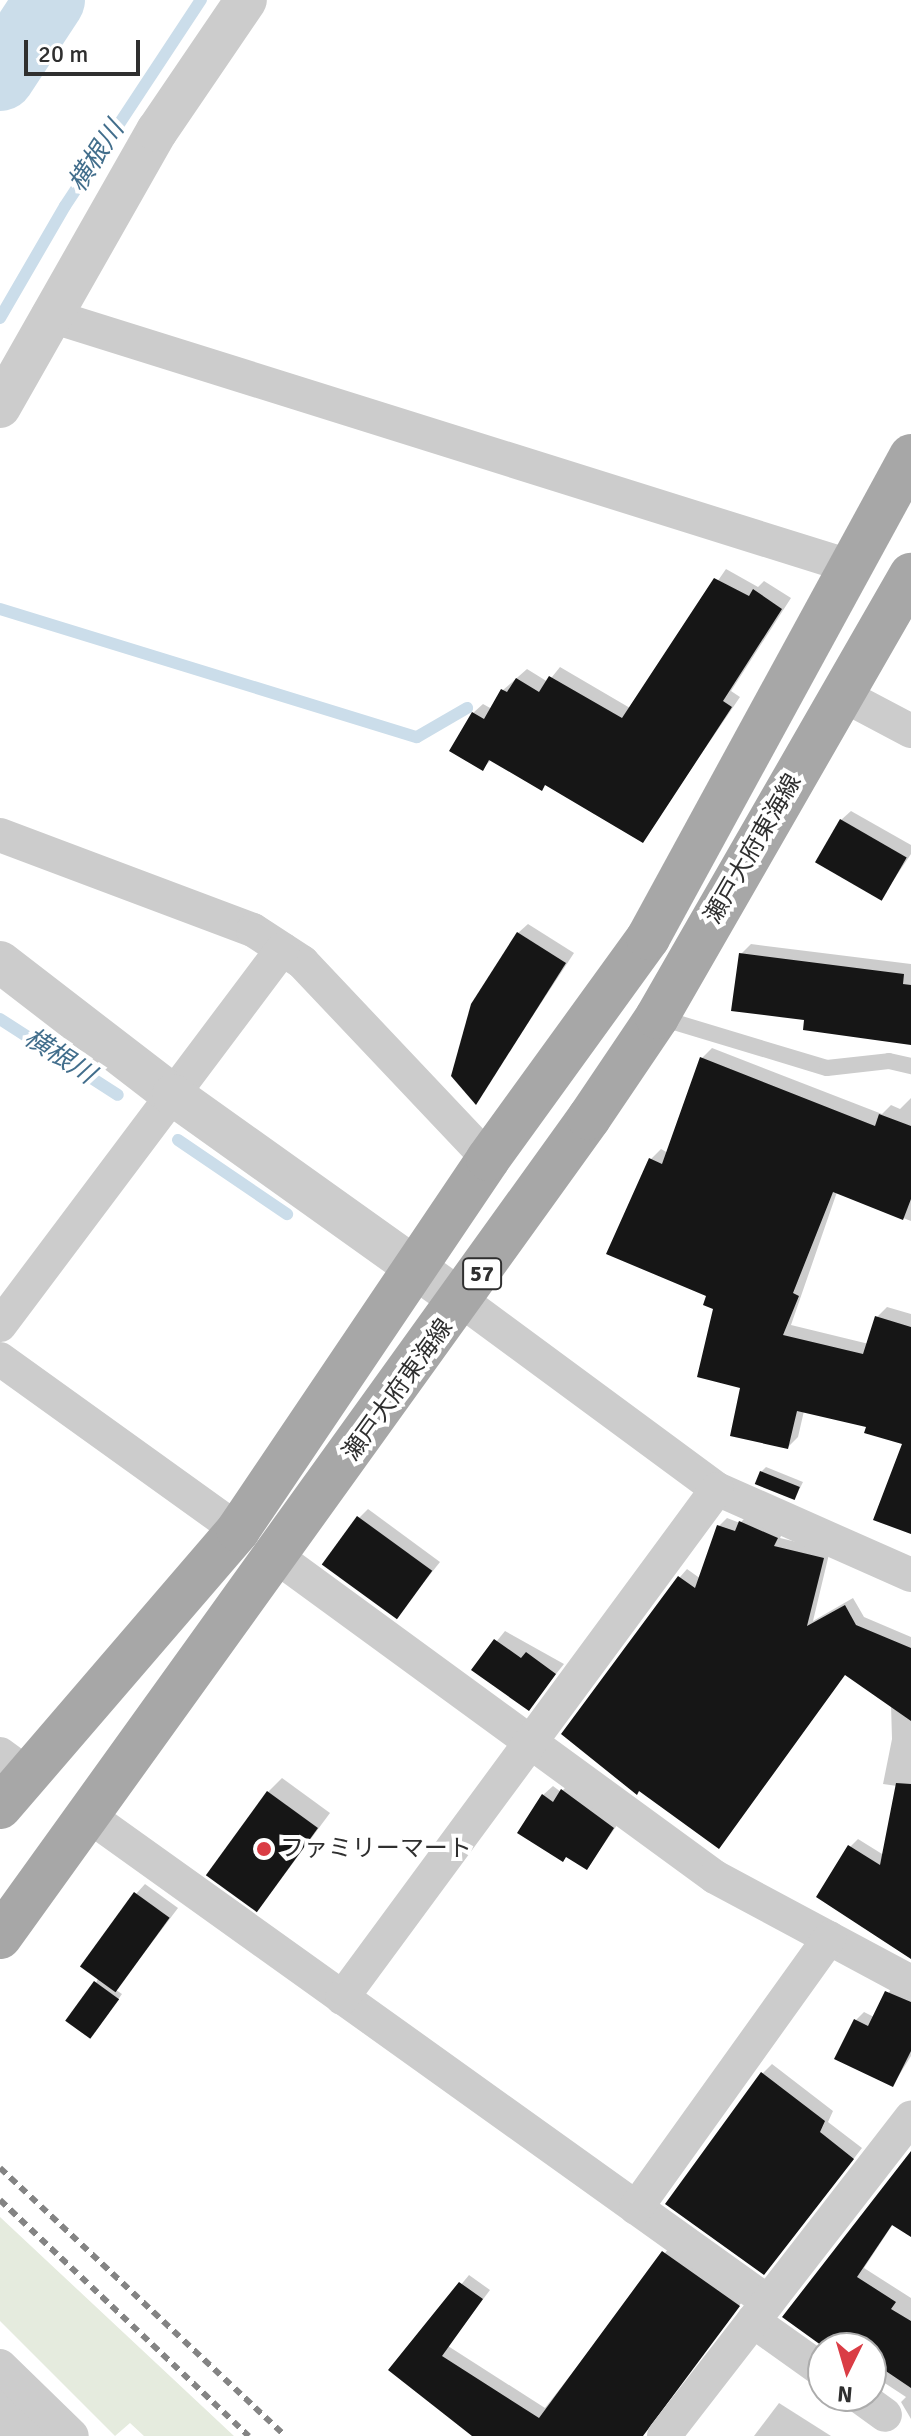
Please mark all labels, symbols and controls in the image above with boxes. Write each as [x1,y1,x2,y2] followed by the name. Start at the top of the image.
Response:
[28,24,144,74] scale bar
[38,39,88,69] text: 20 m
[63,116,131,198] water label: 横根川
[699,769,807,929] street label: 瀬戸大府東海線
[18,1023,100,1091] water label: 横根川
[462,1256,502,1292] road number: 57
[337,1314,459,1466] street label: 瀬戸大府東海線
[280,1835,472,1863] place label: ファミリーマート
[255,1840,273,1858] marker: ファミリーマート
[807,2332,887,2412] north arrow
[836,2380,854,2409] text: N

